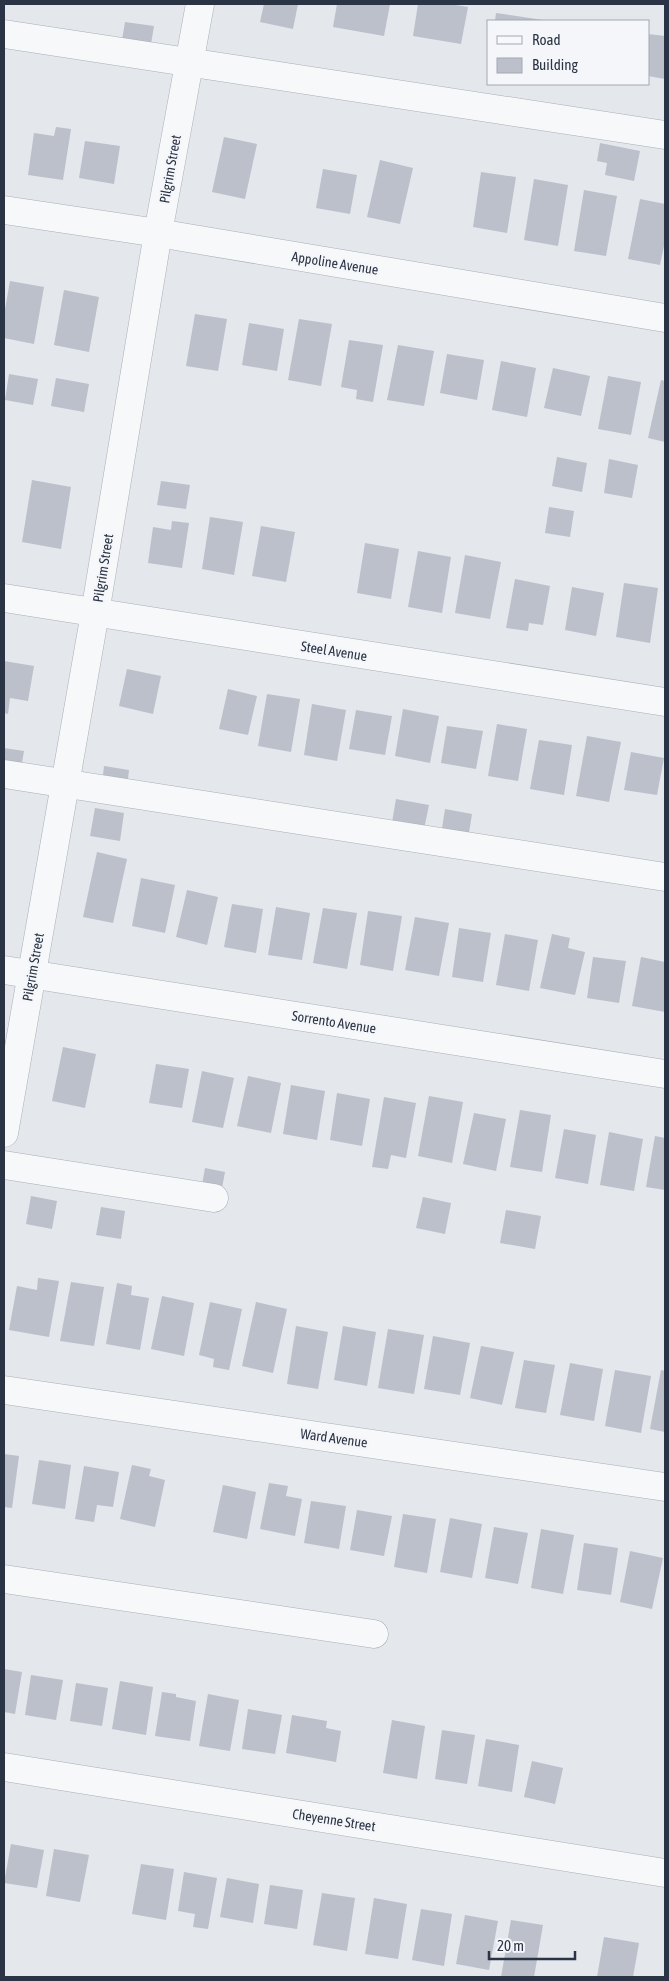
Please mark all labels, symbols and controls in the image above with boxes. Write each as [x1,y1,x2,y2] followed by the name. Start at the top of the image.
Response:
[487,20,649,85] legend
[532,31,561,48] text: Road
[532,56,578,73] text: Building
[156,133,184,205] street label: Pilgrim Street
[291,248,379,278] street label: Appoline Avenue
[90,532,116,604] street label: Pilgrim Street
[300,638,368,664] street label: Steel Avenue
[19,931,47,1003] street label: Pilgrim Street
[291,1007,377,1037] street label: Sorrento Avenue
[299,1425,369,1451] street label: Ward Avenue
[291,1806,377,1834] street label: Cheyenne Street
[489,1928,575,1960] scale bar
[497,1937,524,1954] text: 20 m

